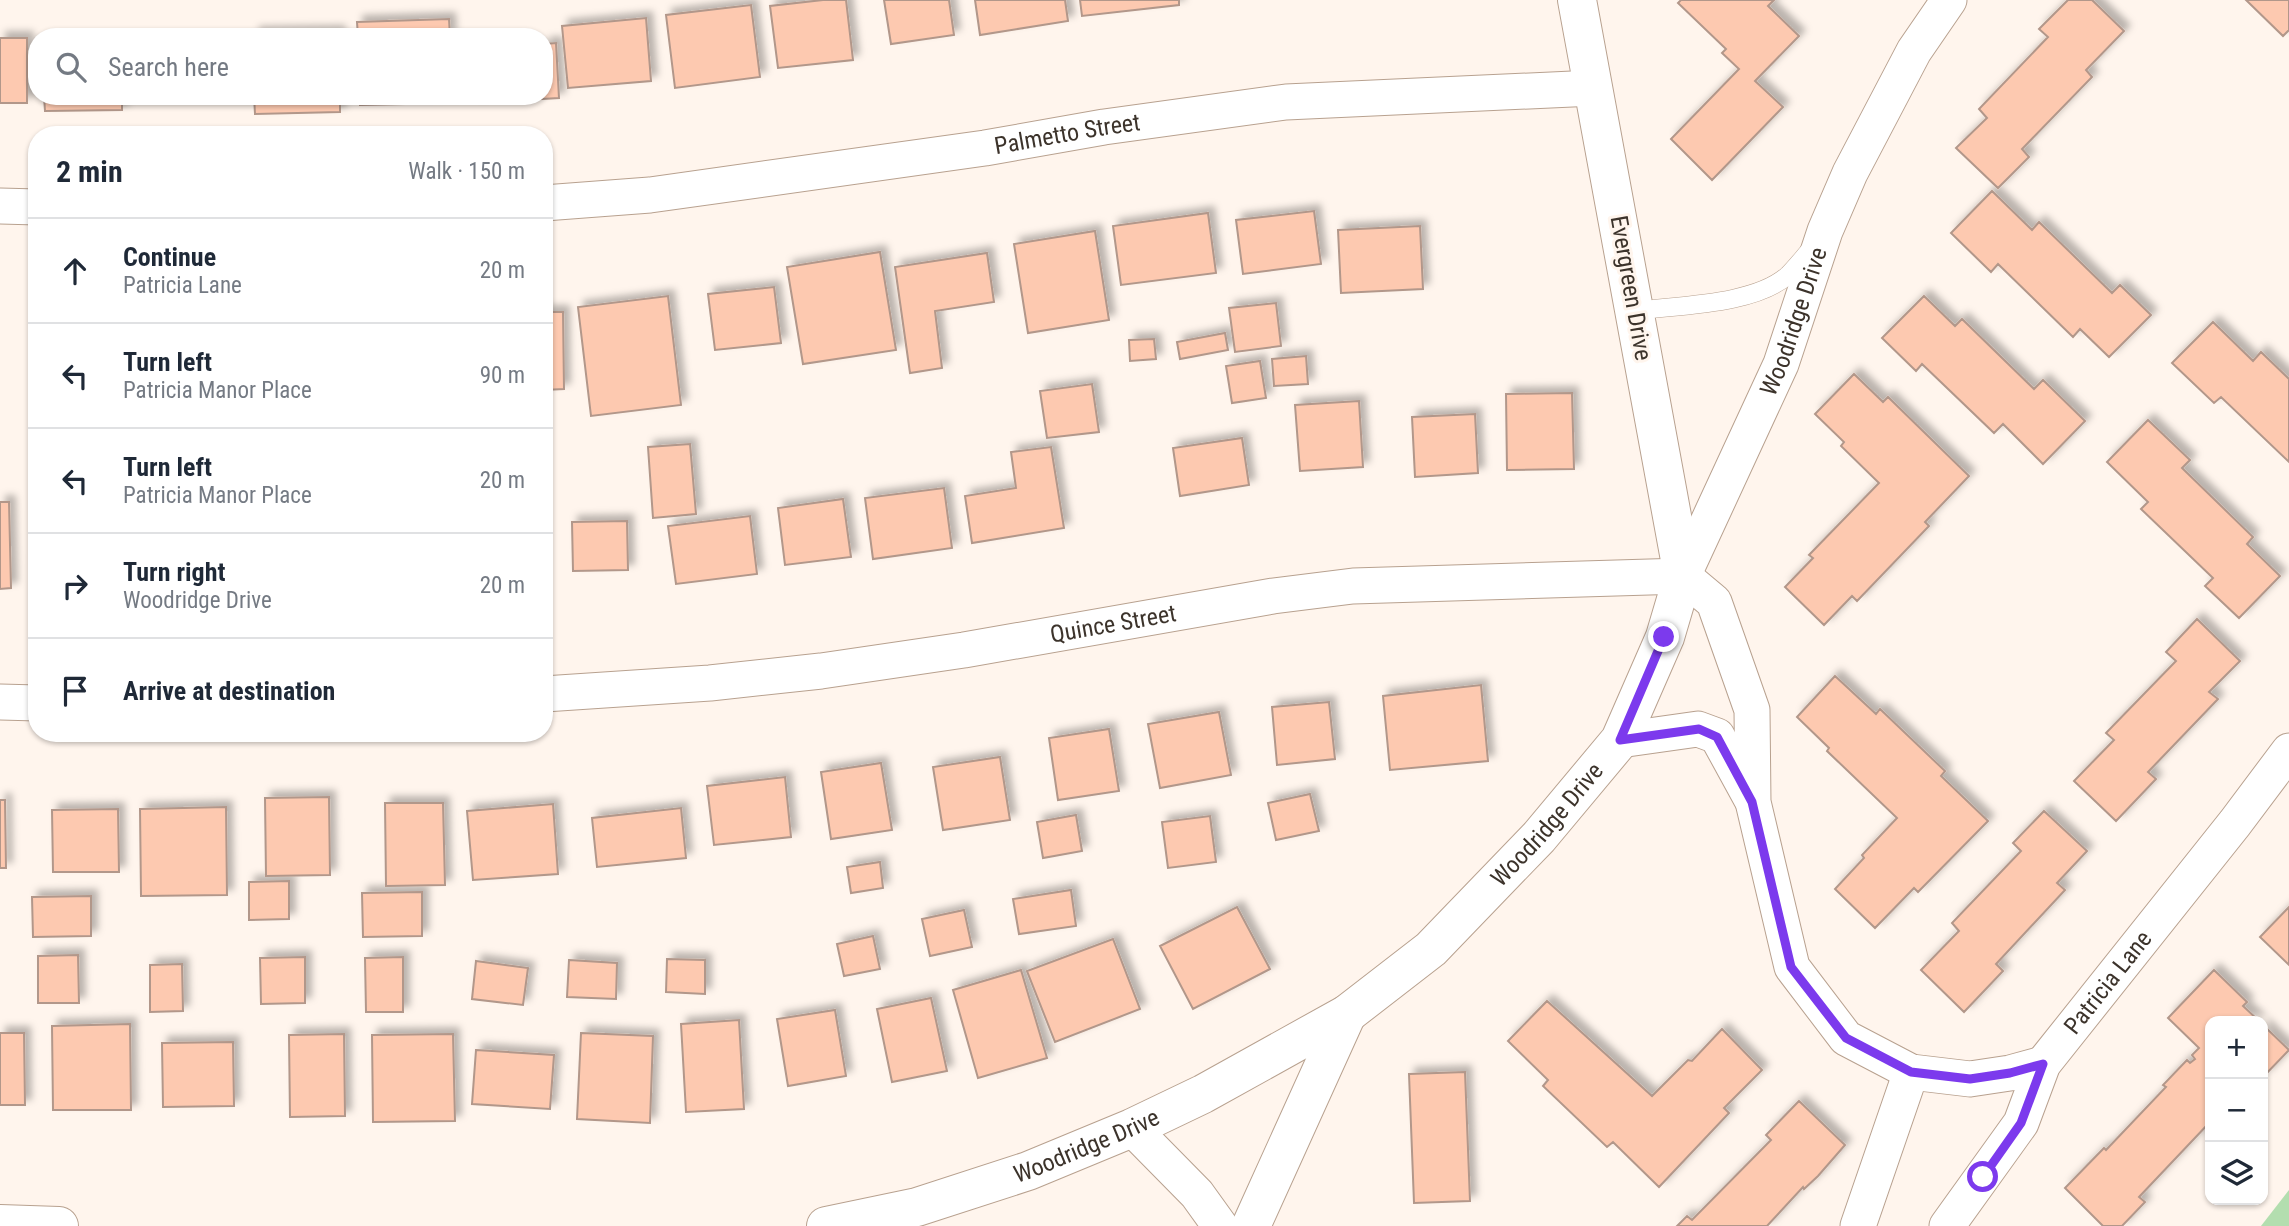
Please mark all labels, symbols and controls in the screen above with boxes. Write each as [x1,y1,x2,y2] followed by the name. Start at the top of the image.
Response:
[28,28,553,105] search box
[52,48,90,86] icon: search
[108,52,229,82] text: Search here
[992,108,1142,160] street label: Palmetto Street
[56,154,123,189] text: 2 min
[408,158,525,185] text: Walk · 150 m
[1604,213,1658,363] street label: Evergreen Drive
[123,242,216,272] text: Continue
[1754,244,1833,400] street label: Woodridge Drive
[56,252,94,290] icon: ahead
[480,257,525,284] text: 20 m
[123,272,242,299] text: Patricia Lane
[123,347,212,377] text: Turn left
[56,357,94,395] icon: left
[480,362,525,389] text: 90 m
[123,377,312,404] text: Patricia Manor Place
[123,452,212,482] text: Turn left
[56,462,94,500] icon: left
[480,467,525,494] text: 20 m
[123,482,312,509] text: Patricia Manor Place
[123,557,225,587] text: Turn right
[56,567,94,605] icon: right
[480,572,525,599] text: 20 m
[123,587,272,614] text: Woodridge Drive
[1048,599,1178,649] street label: Quince Street
[1648,621,1679,652] route end
[56,672,94,710] icon: arrive
[123,676,335,706] text: Arrive at destination
[1485,757,1609,892] street label: Woodridge Drive
[2058,925,2158,1040] street label: Patricia Lane
[2205,1016,2268,1205] map controls
[2205,1016,2268,1079] button: +
[2205,1079,2268,1142] button: −
[1010,1103,1164,1189] street label: Woodridge Drive
[2205,1142,2268,1205] button: layers
[1967,1161,1998,1192] route start

